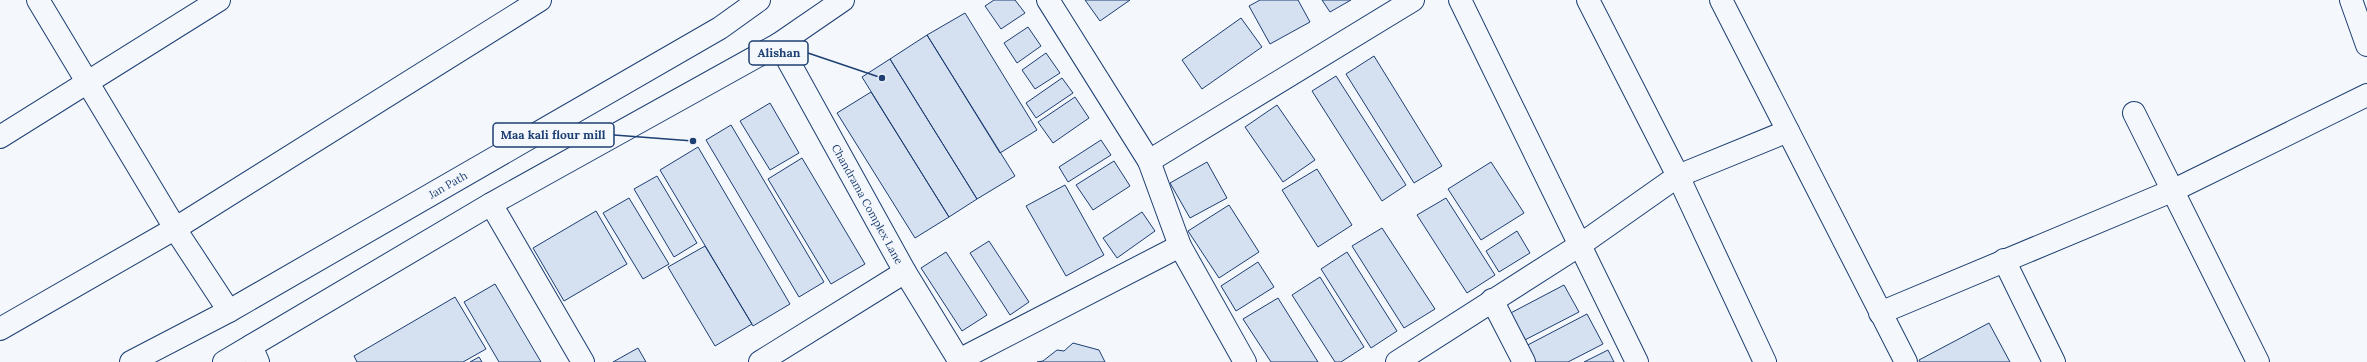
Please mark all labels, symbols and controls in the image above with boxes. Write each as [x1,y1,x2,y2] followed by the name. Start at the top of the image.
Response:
[749,41,808,65] callout: Alishan
[758,45,801,60] text: Alishan
[493,123,614,147] callout: Maa kali flour mill
[500,127,606,142] text: Maa kali flour mill
[829,142,906,267] street label: Chandrama Complex Lane
[425,168,470,202] street label: Jan Path

